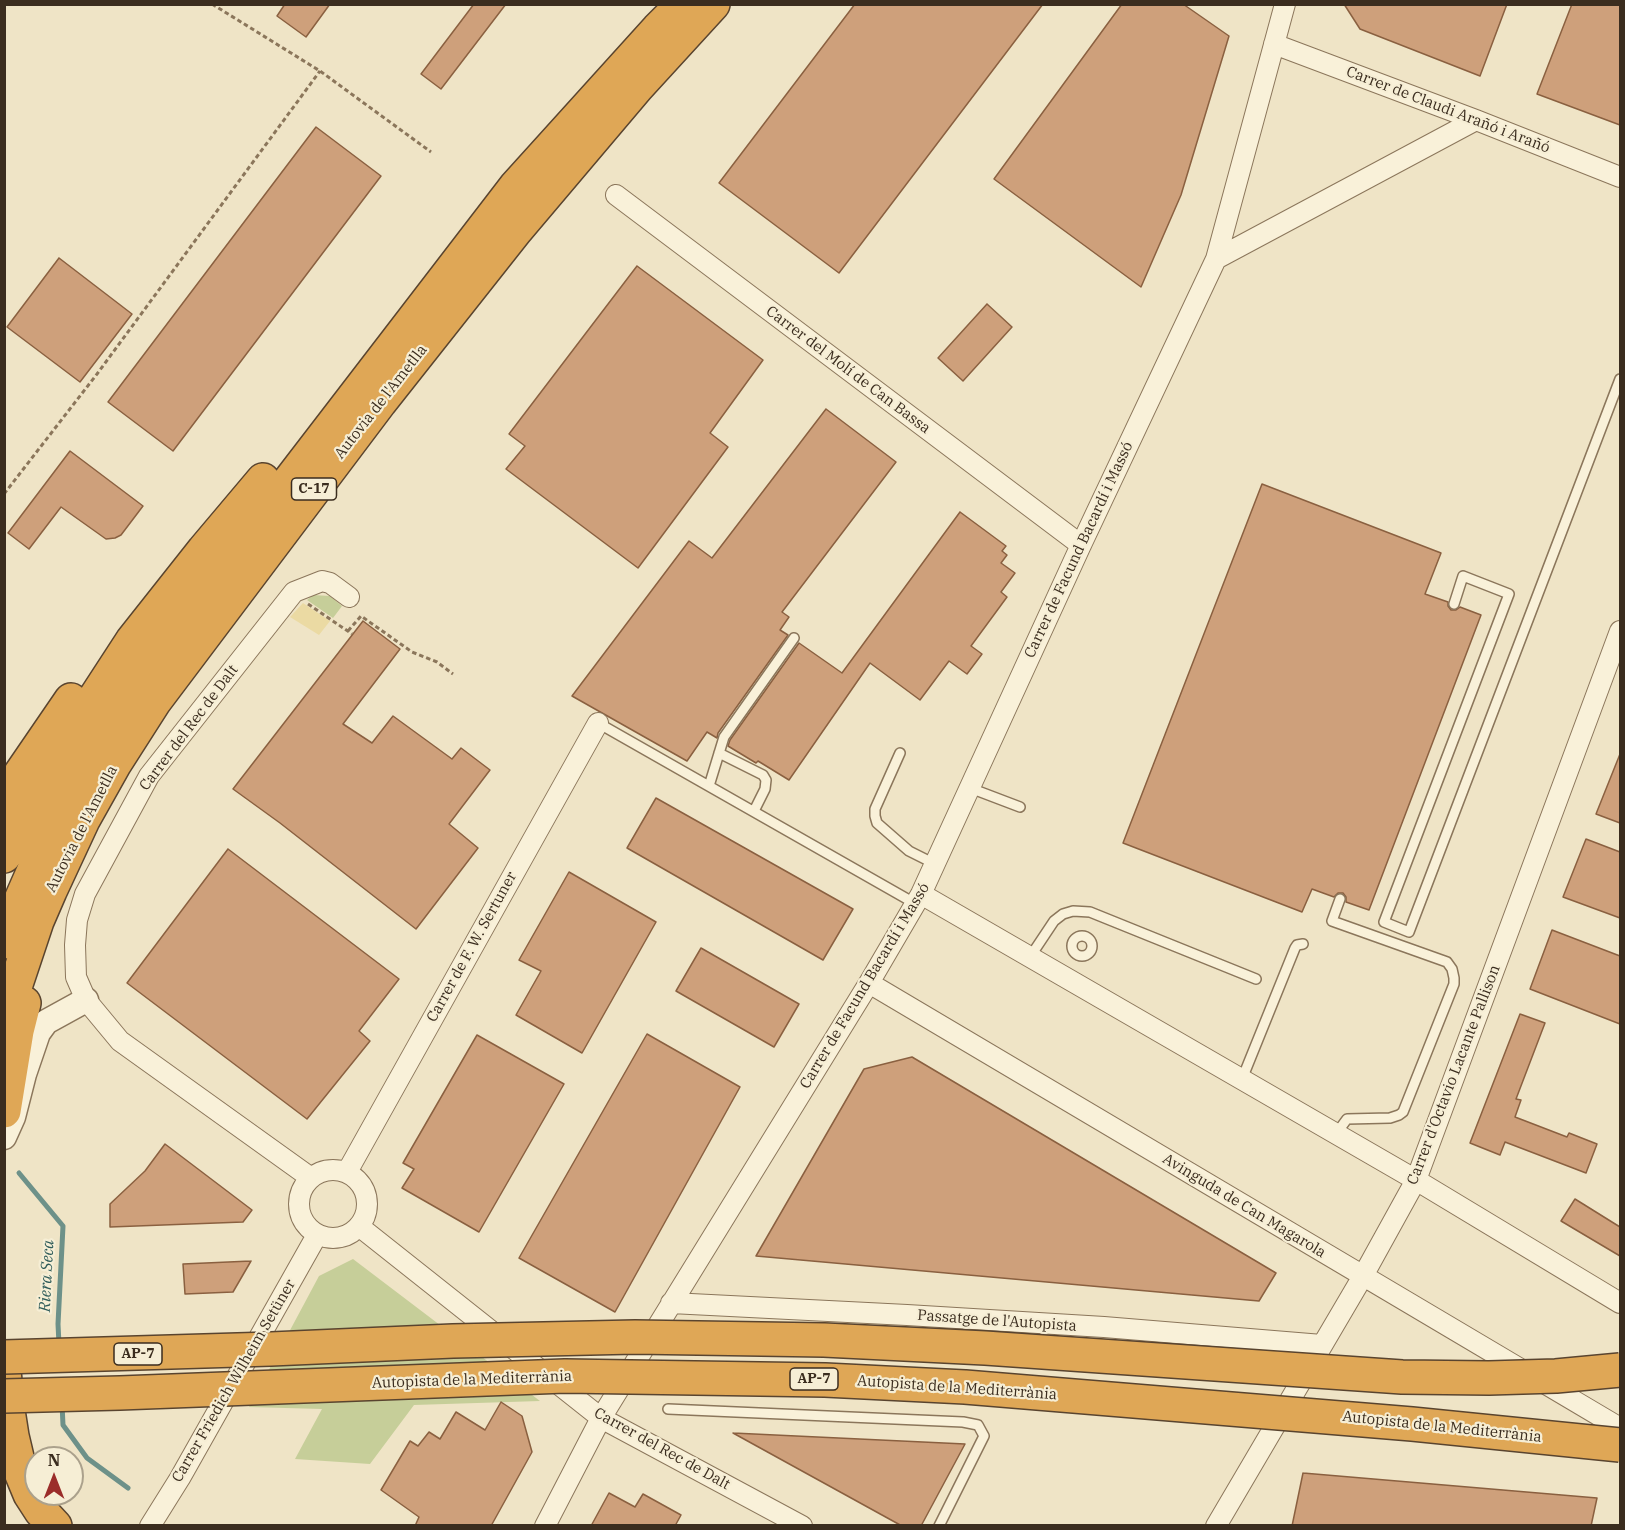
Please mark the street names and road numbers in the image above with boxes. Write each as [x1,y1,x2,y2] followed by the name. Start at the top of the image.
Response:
[1344,63,1552,157] street label: Carrer de Claudi Arañó i Arañó
[762,302,934,438] street label: Carrer del Molí de Can Bassa
[331,341,431,463] street label: Autovia de l'Ametlla
[1021,439,1137,661] street label: Carrer de Facund Bacardí i Massó
[292,478,336,500] road number: C-17
[136,662,242,794] street label: Carrer del Rec de Dalt
[42,763,122,895] street label: Autovia de l'Ametlla
[423,869,521,1025] street label: Carrer de F. W. Sertuner
[796,880,934,1092] street label: Carrer de Facund Bacardí i Massó
[1404,963,1504,1187] street label: Carrer d'Octavio Lacante Pallison
[1159,1150,1329,1262] street label: Avinguda de Can Magarola
[168,1276,300,1486] street label: Carrer Friedich Wilheim Setüner
[917,1306,1077,1336] street label: Passatge de l'Autopista
[114,1343,162,1365] road number: AP-7
[372,1368,572,1392] street label: Autopista de la Mediterrània
[790,1368,838,1390] road number: AP-7
[856,1372,1058,1404] street label: Autopista de la Mediterrània
[591,1404,733,1494] street label: Carrer del Rec de Dalt
[1341,1408,1543,1446] street label: Autopista de la Mediterrània

